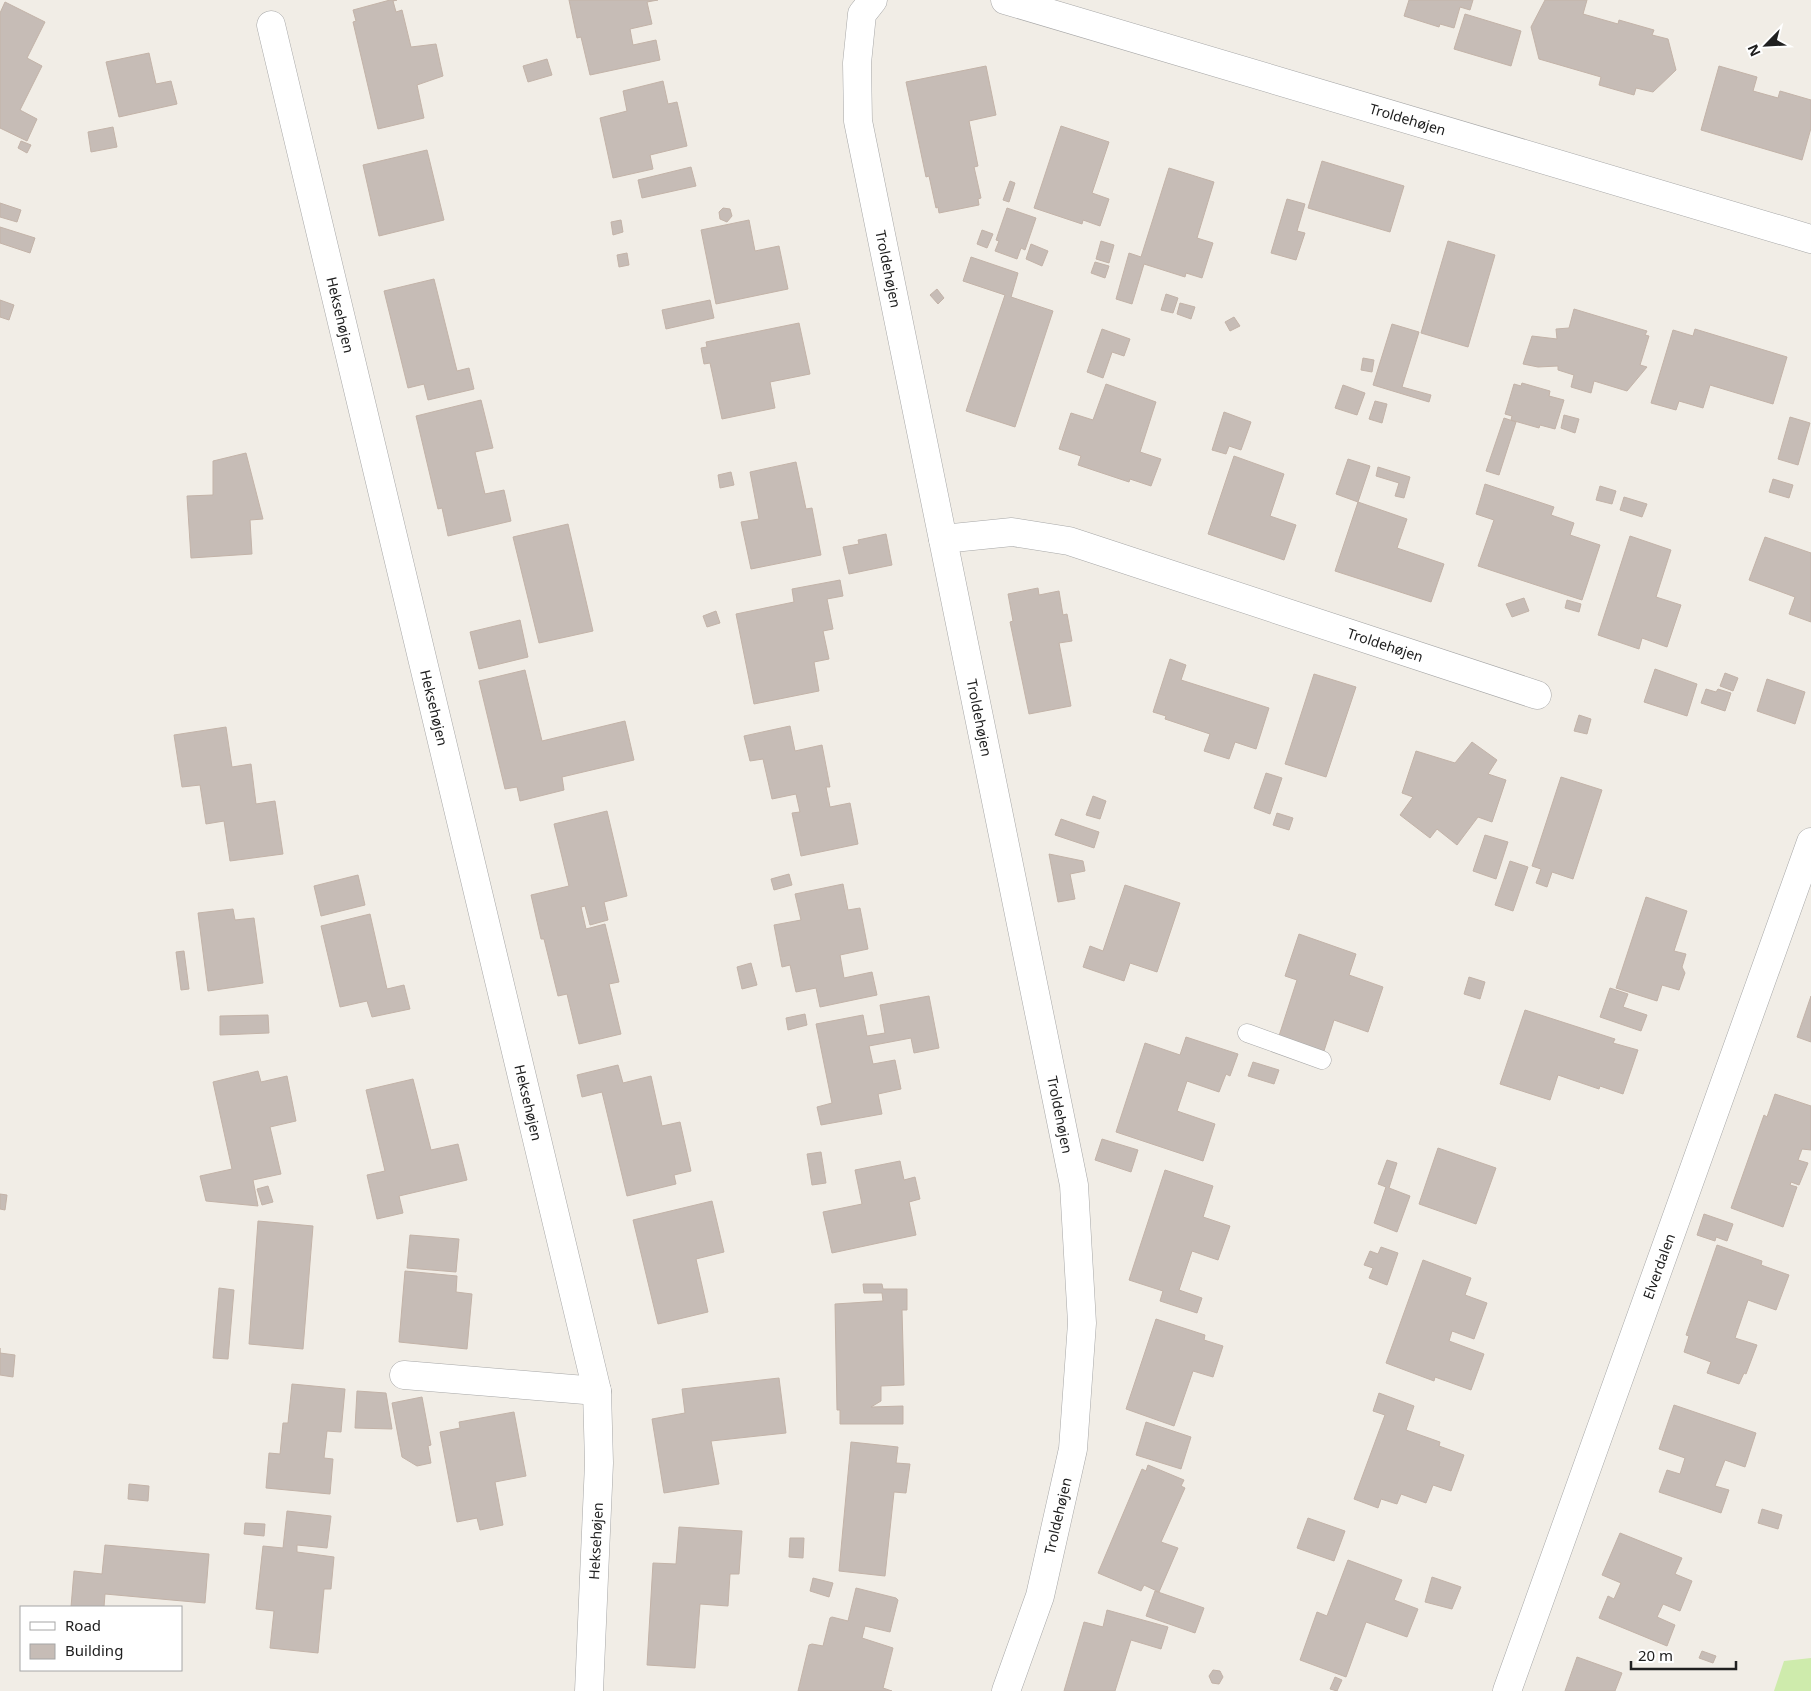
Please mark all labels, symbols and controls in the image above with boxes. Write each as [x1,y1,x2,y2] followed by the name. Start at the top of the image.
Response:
[1741,20,1791,70] north arrow
[1743,41,1765,60] text: N
[1367,99,1448,139] street label: Troldehøjen
[871,228,906,309] street label: Troldehøjen
[322,275,359,355] street label: Heksehøjen
[1345,623,1426,666] street label: Troldehøjen
[416,668,453,748] street label: Heksehøjen
[963,677,997,758] street label: Troldehøjen
[510,1063,547,1143] street label: Heksehøjen
[1043,1074,1077,1155] street label: Troldehøjen
[1638,1231,1679,1302] street label: Elverdalen
[1039,1476,1076,1556] street label: Troldehøjen
[584,1502,607,1580] street label: Heksehøjen
[20,1606,182,1671] legend
[65,1615,101,1635] text: Road
[1631,1638,1736,1670] scale bar
[65,1640,123,1660] text: Building
[1638,1645,1673,1665] text: 20 m

